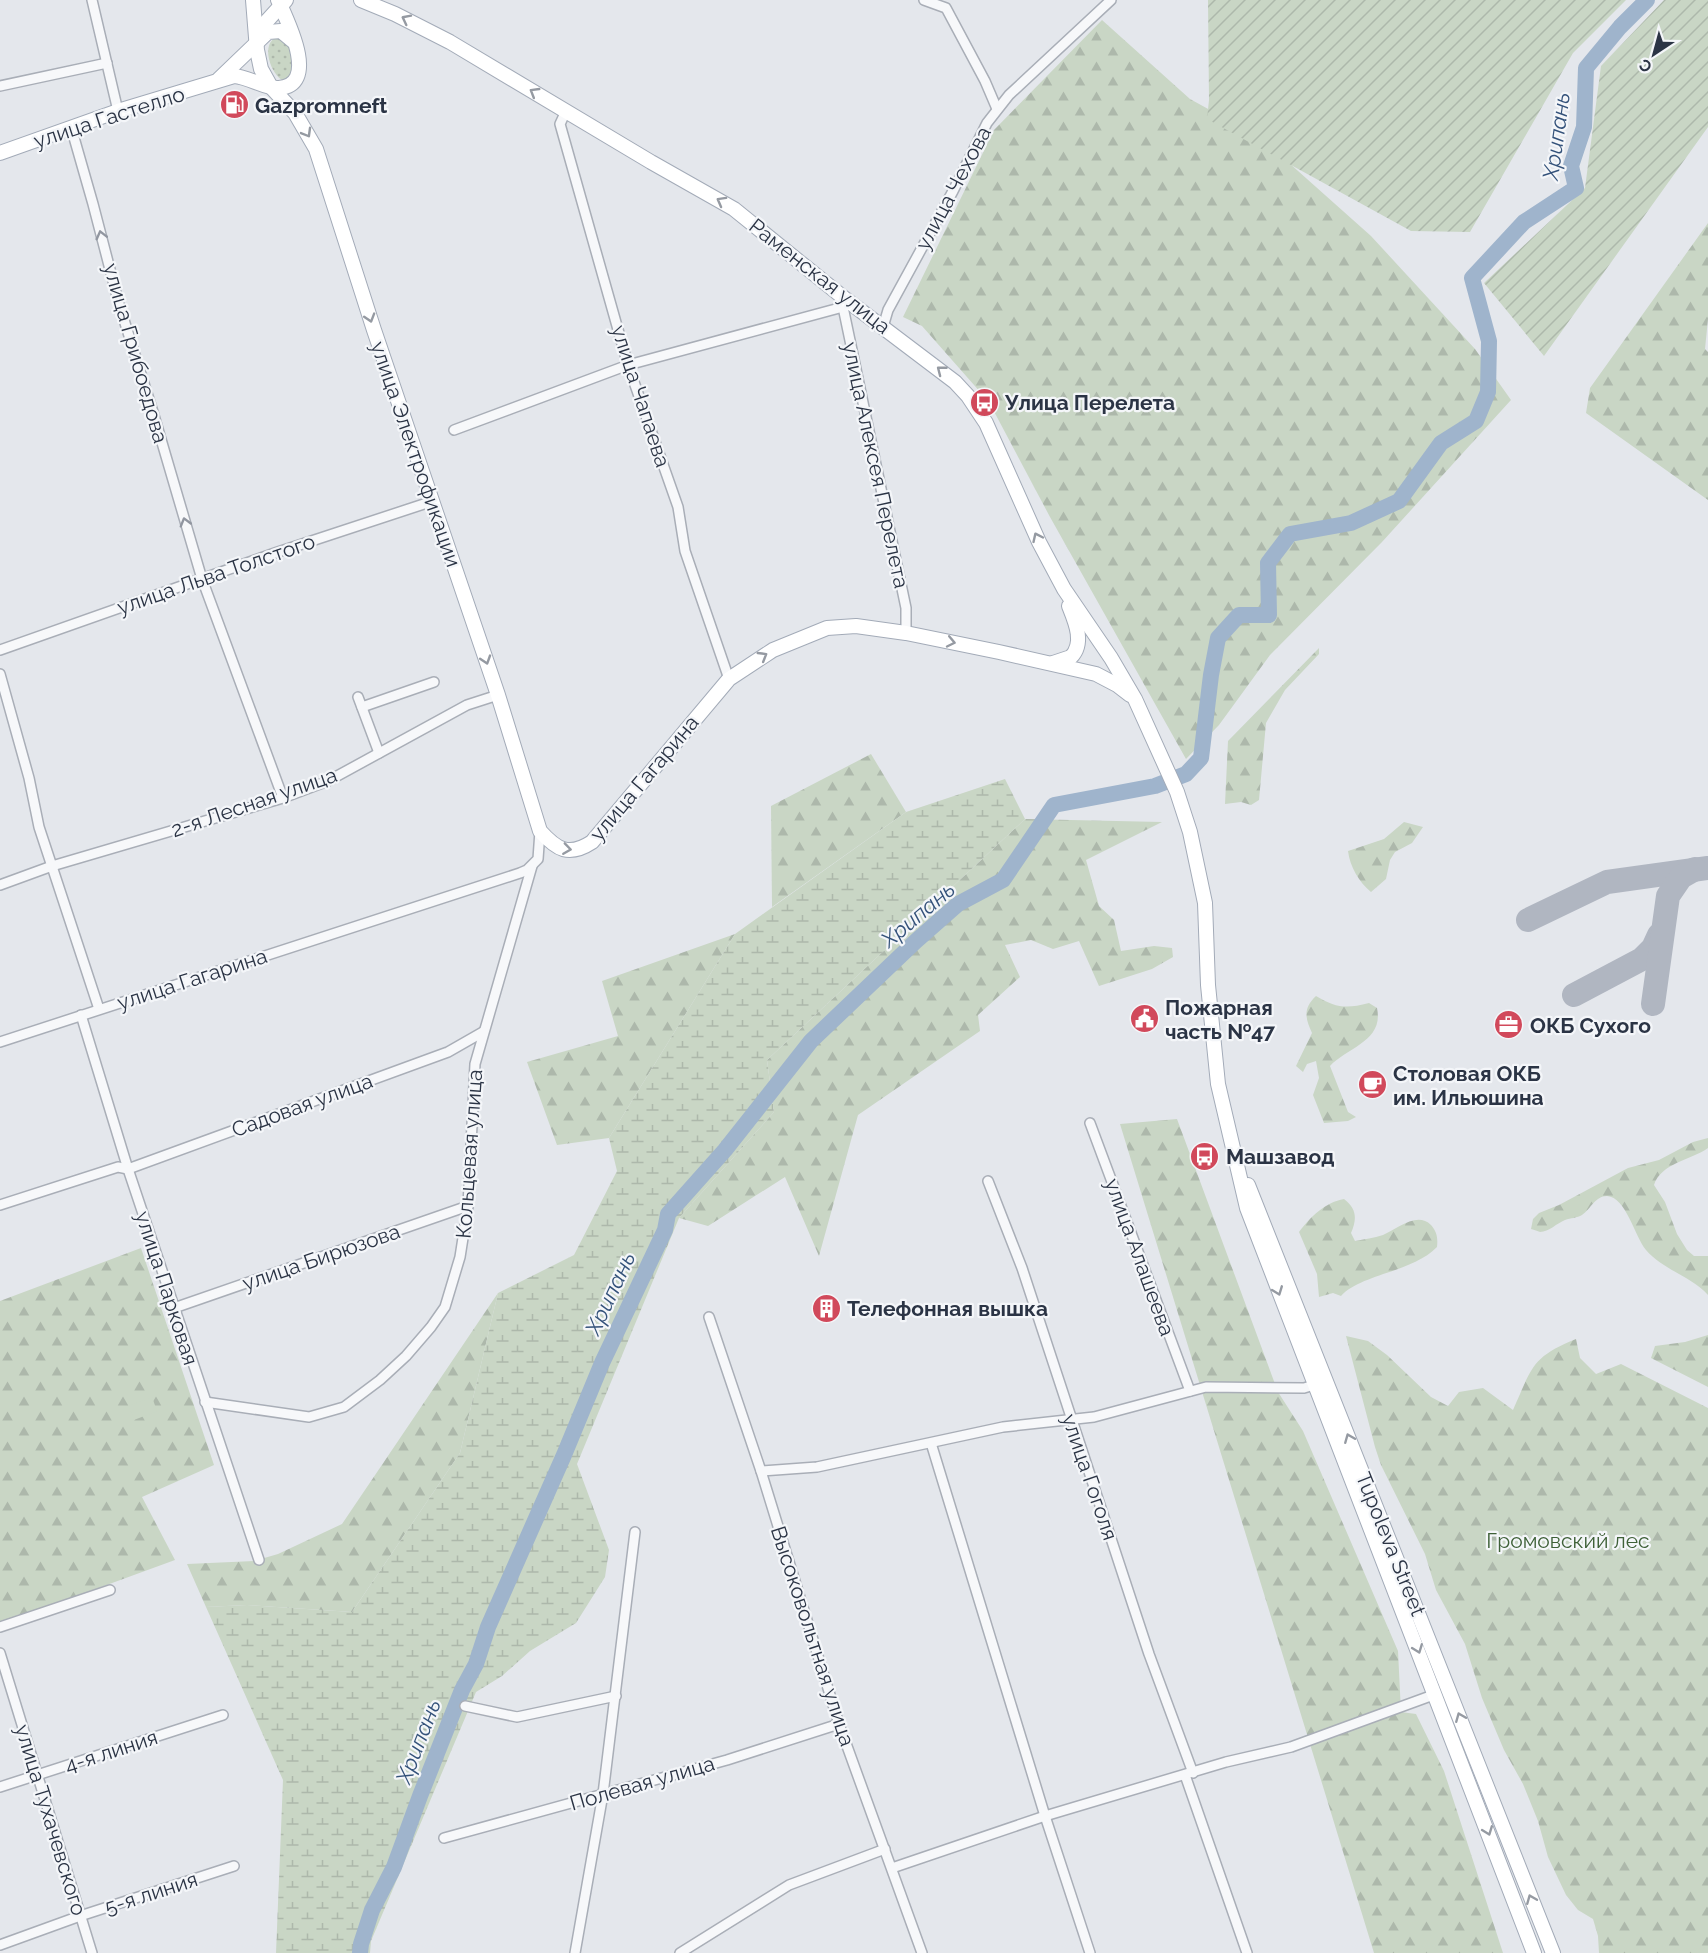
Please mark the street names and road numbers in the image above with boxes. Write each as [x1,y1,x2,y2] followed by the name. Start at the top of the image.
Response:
[30,81,188,153] street label: улица Гастелло
[910,122,996,254] street label: улица Чехова
[744,213,896,339] street label: Раменская улица
[98,260,174,446] street label: улица Грибоедова
[606,322,676,470] street label: улица Чапаева
[366,338,466,570] street label: улица Электрофикации
[838,340,914,590] street label: улица Алексея Перелета
[114,528,318,620] street label: улица Льва Толстого
[584,710,704,846] street label: улица Гагарина
[168,762,340,842] street label: 2-я Лесная улица
[114,943,270,1015] street label: улица Гагарина
[228,1068,376,1142] street label: Садовая улица
[451,1069,487,1239] street label: Кольцевая улица
[1100,1175,1180,1339] street label: улица Алашеева
[130,1208,204,1368] street label: улица Парковая
[239,1218,403,1296] street label: улица Бирюзова
[1057,1411,1123,1543] street label: улица Гоголя
[1351,1469,1431,1619] street label: Tupoleva Street
[766,1523,860,1749] street label: Высоковольтная улица
[10,1722,92,1918] street label: улица Тухачевского
[61,1724,161,1778] street label: 4-я линия
[567,1750,717,1816] street label: Полевая улица
[101,1866,201,1920] street label: 5-я линия

